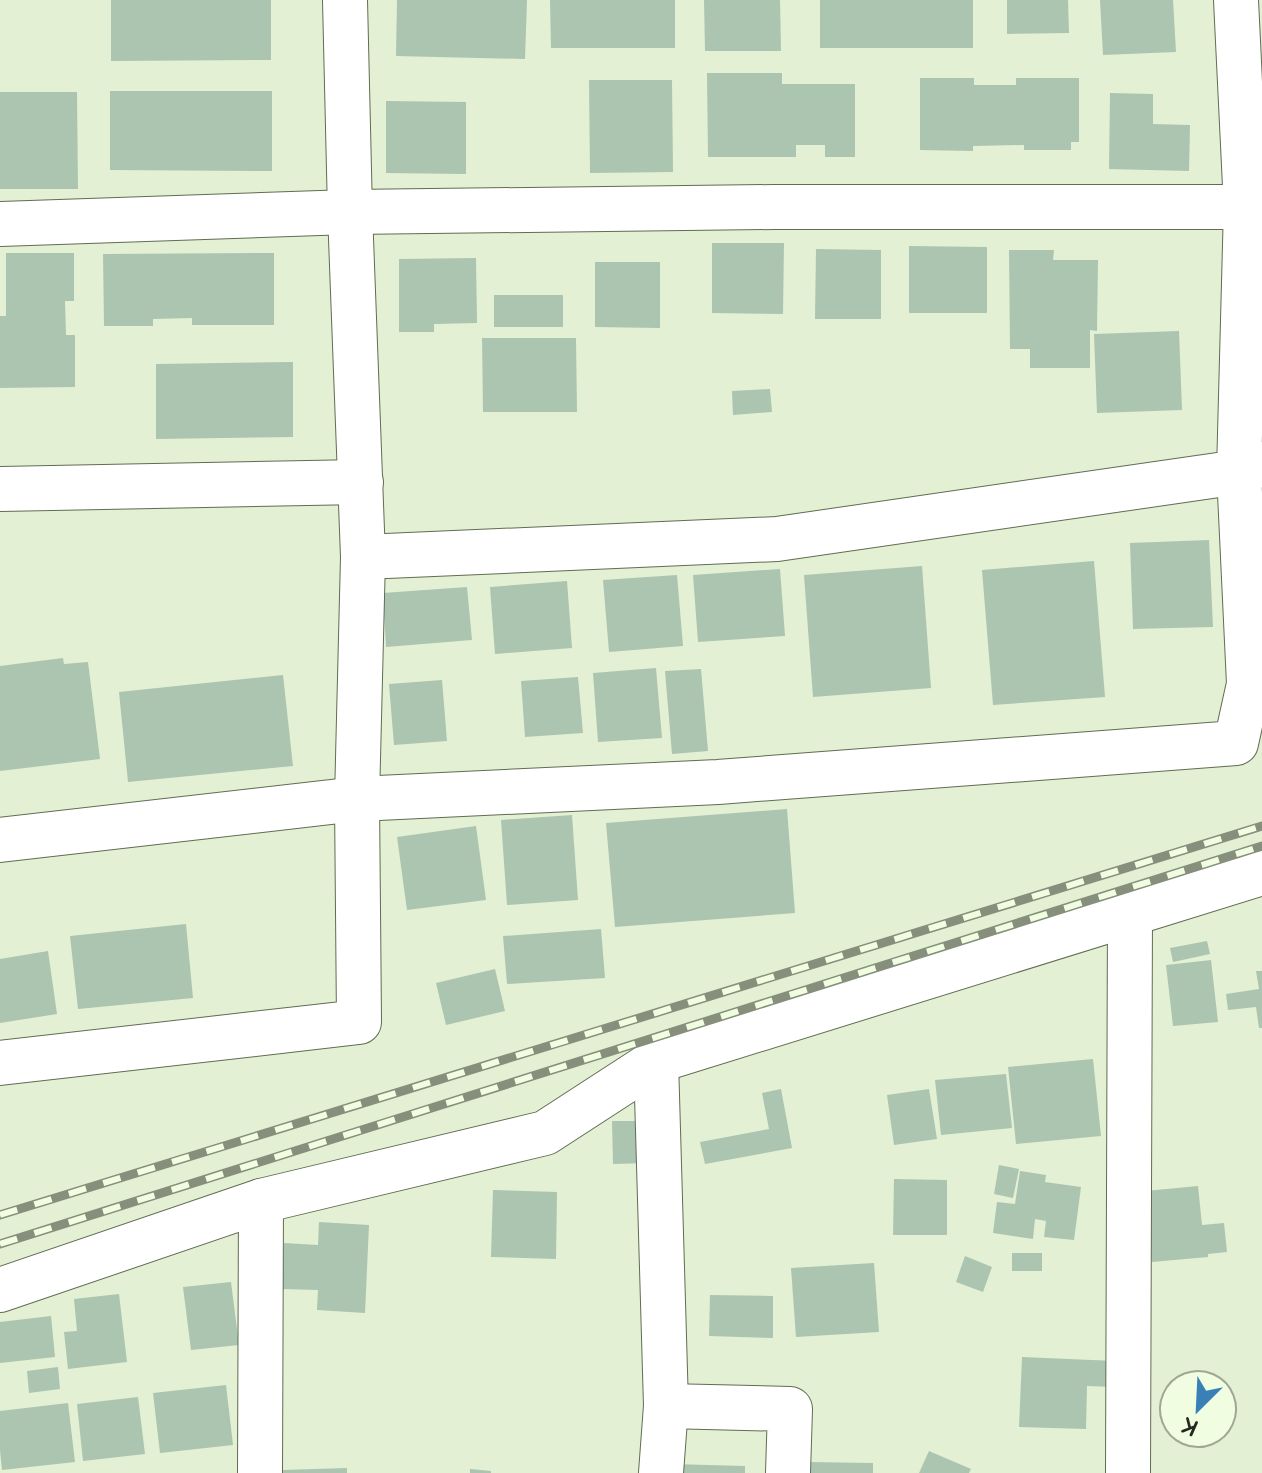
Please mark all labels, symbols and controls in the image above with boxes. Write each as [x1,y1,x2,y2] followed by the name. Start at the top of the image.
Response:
[1158,1369,1238,1449] north arrow
[1178,1411,1202,1441] text: K

